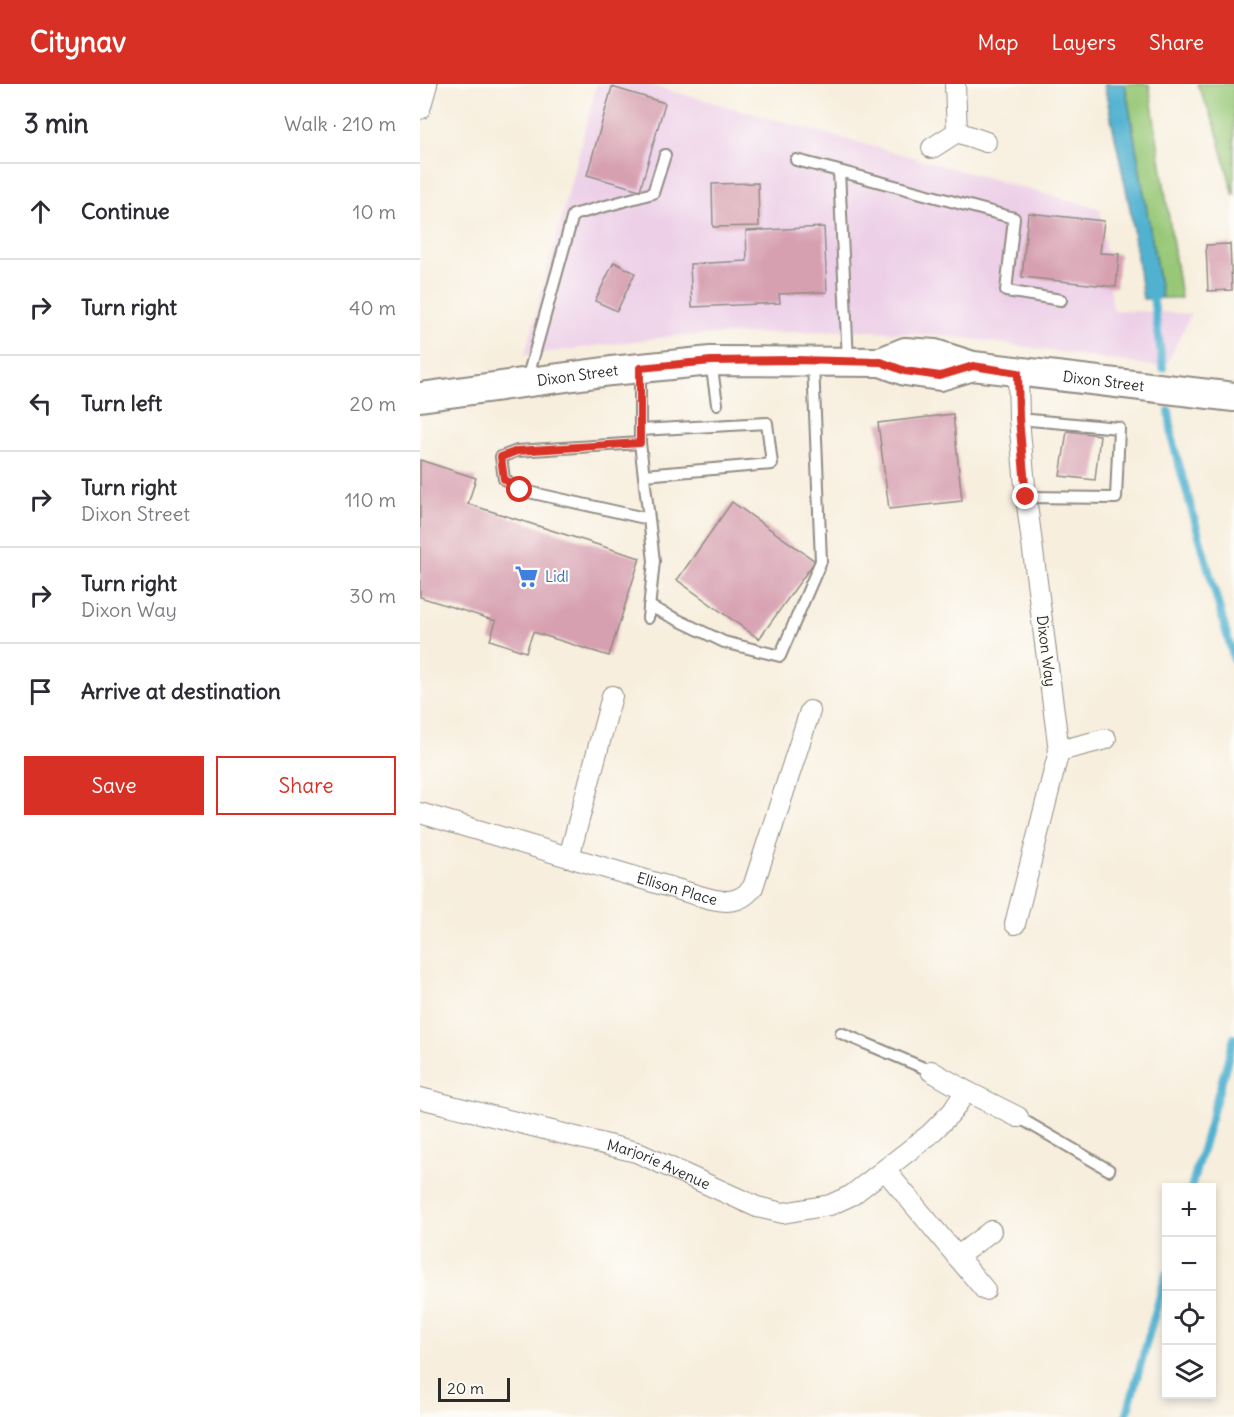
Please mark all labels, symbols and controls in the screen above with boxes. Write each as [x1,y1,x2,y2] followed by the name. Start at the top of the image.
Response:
[30,24,126,60] text: Citynav
[978,29,1018,56] text: Map
[1051,29,1116,56] text: Layers
[1149,29,1204,56] text: Share
[24,107,89,140] text: 3 min
[284,111,396,136] text: Walk · 210 m
[24,195,57,228] icon: ahead
[81,197,170,225] text: Continue
[353,199,396,224] text: 10 m
[24,291,57,324] icon: right
[81,293,177,321] text: Turn right
[349,295,396,320] text: 40 m
[536,360,619,390] street label: Dixon Street
[1062,367,1145,395] street label: Dixon Street
[24,387,57,420] icon: left
[81,389,162,417] text: Turn left
[350,391,396,416] text: 20 m
[81,473,177,501] text: Turn right
[506,476,532,502] route start
[24,483,57,516] icon: right
[1012,483,1038,509] route end
[345,487,396,512] text: 110 m
[81,501,190,526] text: Dixon Street
[514,564,540,590] supermarket icon: Lidl
[545,567,569,586] place label: Lidl
[81,569,177,597] text: Turn right
[24,579,57,612] icon: right
[349,583,396,608] text: 30 m
[81,597,177,622] text: Dixon Way
[1033,614,1060,688] street label: Dixon Way
[24,675,57,708] icon: arrive
[81,677,281,705] text: Arrive at destination
[24,756,204,815] button: Save
[216,756,396,815] button: Share
[635,868,719,909] street label: Ellison Place
[605,1135,713,1193] street label: Marjorie Avenue
[1162,1183,1216,1399] map controls
[1162,1183,1216,1237] button: +
[1162,1237,1216,1291] button: −
[1162,1291,1216,1345] button: locate
[1162,1345,1216,1399] button: layers
[438,1375,510,1402] scale bar
[447,1378,484,1398] text: 20 m

